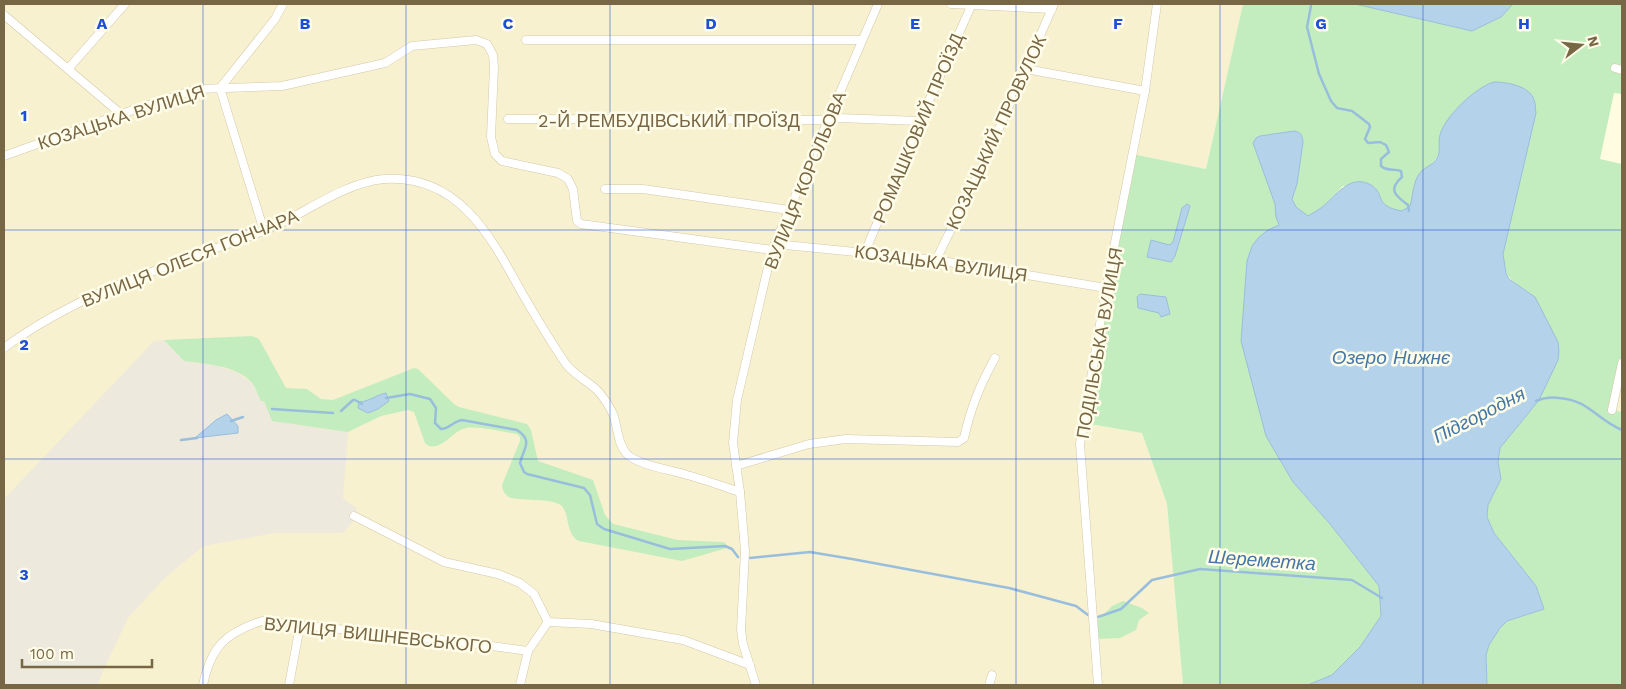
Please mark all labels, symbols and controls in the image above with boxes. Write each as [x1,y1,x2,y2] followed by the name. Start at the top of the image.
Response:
[97,14,108,33] text: A
[300,14,311,33] text: B
[503,14,514,33] text: C
[705,14,717,33] text: D
[910,14,920,33] text: E
[1113,14,1123,33] text: F
[1315,14,1327,33] text: G
[1518,14,1530,33] text: H
[1556,20,1606,70] north arrow
[868,30,968,226] street label: РОМАШКОВИЙ ПРОЇЗД
[942,31,1051,232] street label: КОЗАЦЬКИЙ ПРОВУЛОК
[1584,34,1603,49] text: N
[35,80,207,154] street label: КОЗАЦЬКА ВУЛИЦЯ
[760,88,850,272] street label: ВУЛИЦЯ КОРОЛЬОВА
[21,106,27,125] text: 1
[538,110,800,131] street label: 2-Й РЕМБУДІВСЬКИЙ ПРОЇЗД
[79,205,301,311] street label: ВУЛИЦЯ ОЛЕСЯ ГОНЧАРА
[853,240,1029,286] street label: КОЗАЦЬКА ВУЛИЦЯ
[1072,246,1126,440] street label: ПОДІЛЬСЬКА ВУЛИЦЯ
[19,335,29,354] text: 2
[1332,346,1451,369] water label: Озеро Нижнє
[1429,382,1529,448] water label: Підгородня
[1207,545,1317,575] water label: Шереметка
[19,565,29,584] text: 3
[263,613,493,657] street label: ВУЛИЦЯ ВИШНЕВСЬКОГО
[22,636,152,668] scale bar
[30,645,74,663] text: 100 m

